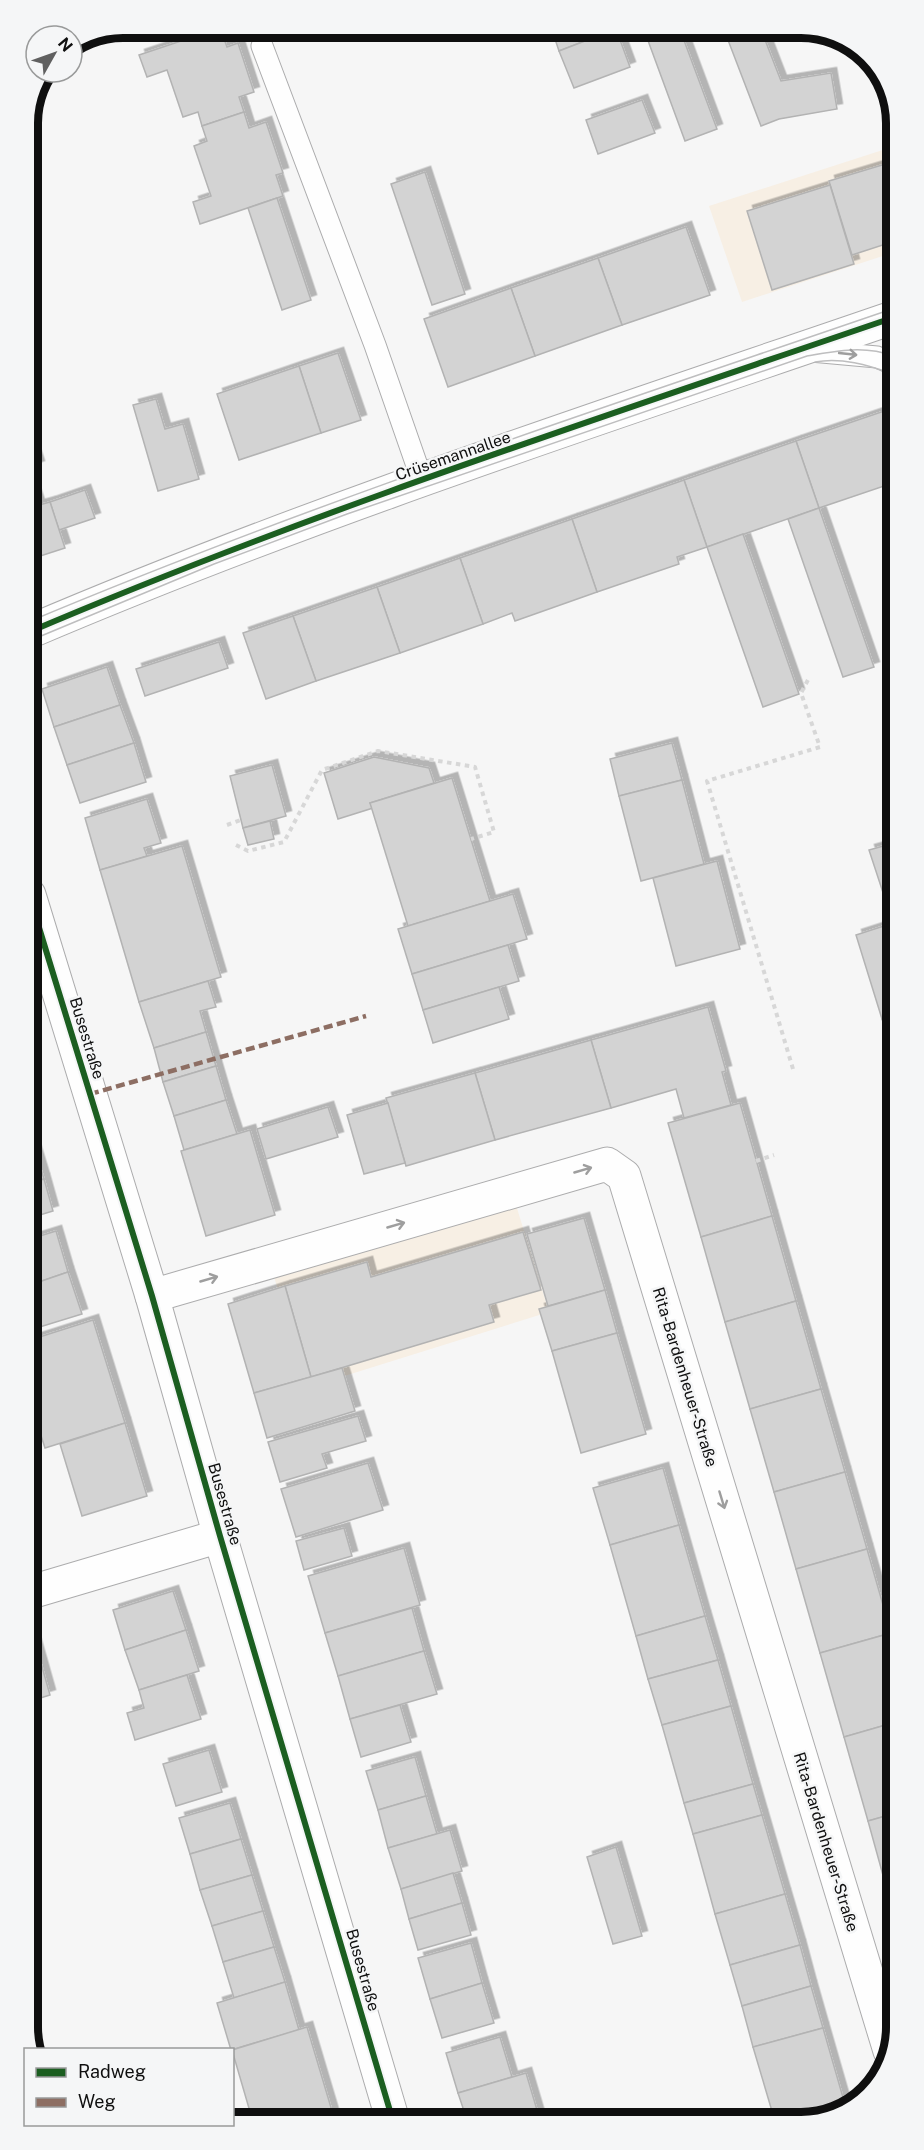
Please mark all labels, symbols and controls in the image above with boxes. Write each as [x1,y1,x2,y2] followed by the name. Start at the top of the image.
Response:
[24,24,84,84] north arrow
[54,34,76,56] text: N
[837,349,857,360] one-way arrow
[393,427,513,485] street label: Crüsemannallee
[66,995,108,1081] street label: Busestraße
[573,1164,592,1176] one-way arrow
[386,1219,405,1230] one-way arrow
[199,1273,218,1284] one-way arrow
[649,1285,721,1469] street label: Rita-Bardenheuer-Straße
[204,1461,246,1547] street label: Busestraße
[717,1490,728,1509] one-way arrow
[790,1750,862,1934] street label: Rita-Bardenheuer-Straße
[342,1927,384,2013] street label: Busestraße
[24,2048,234,2126] legend
[78,2061,146,2082] text: Radweg
[78,2091,116,2112] text: Weg

